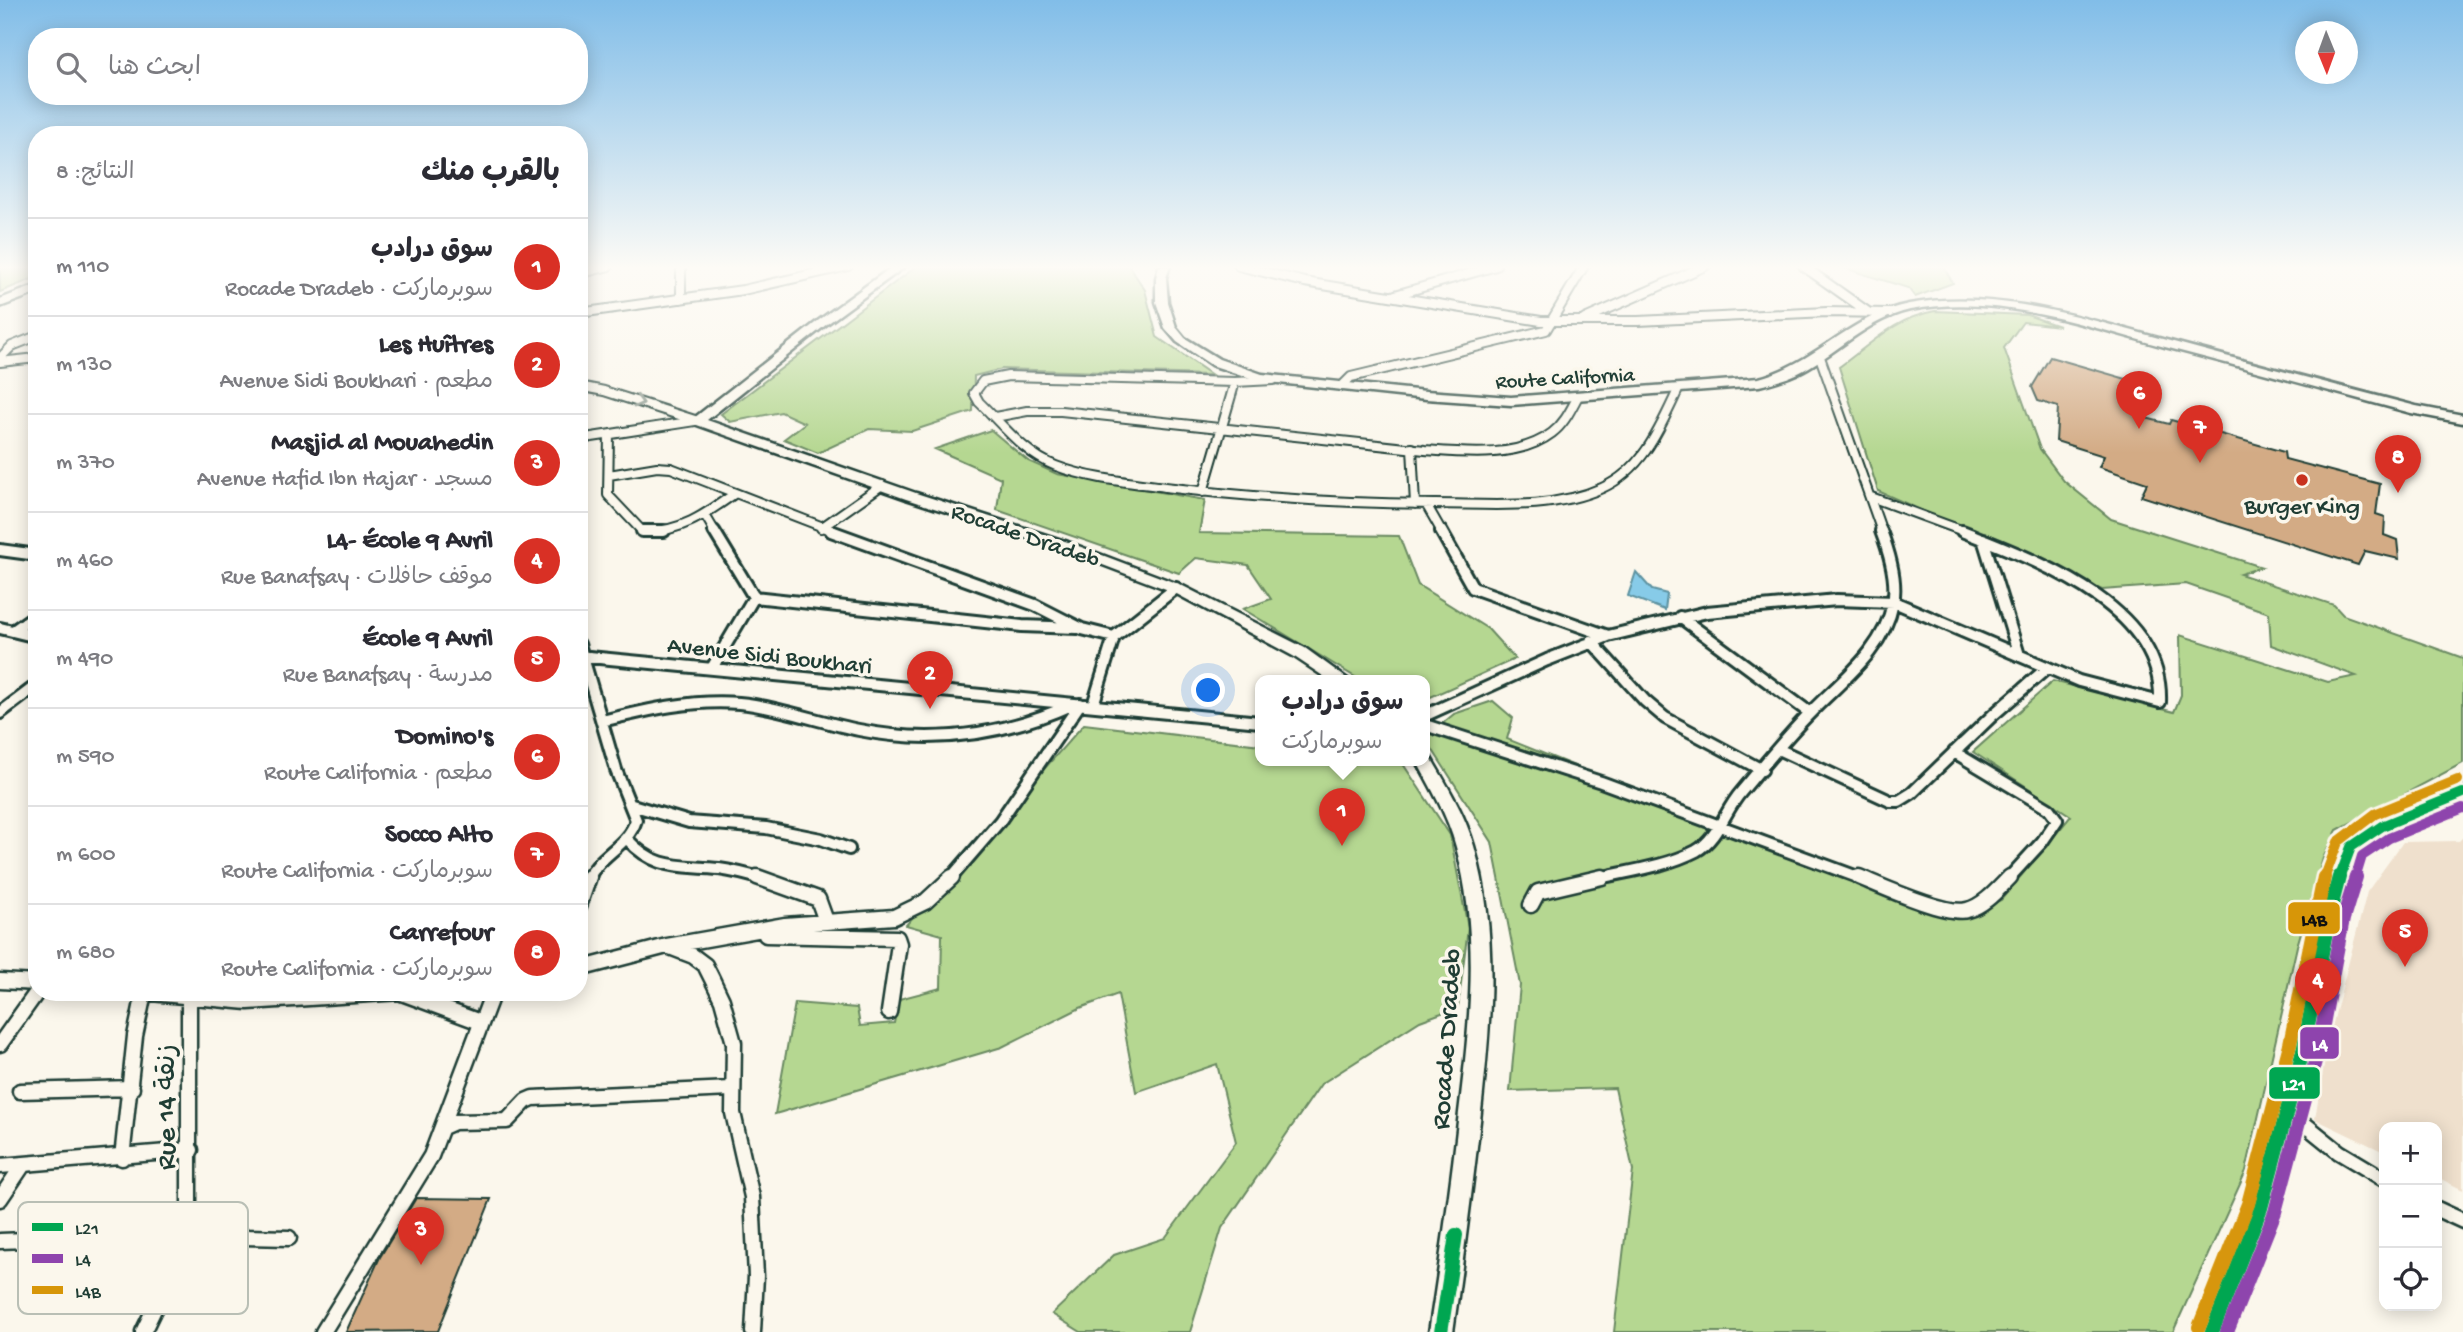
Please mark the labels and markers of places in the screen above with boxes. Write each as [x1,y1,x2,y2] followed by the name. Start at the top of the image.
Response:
[2116,371,2162,429] pin: 6
[2177,405,2223,463] pin: 7
[2375,435,2421,493] pin: 8
[2294,472,2310,488] marker: Burger King
[2243,494,2360,523] place label: Burger King
[907,651,953,709] pin: 2
[1319,788,1365,846] pin: 1
[2382,909,2428,967] pin: 5
[2295,958,2341,1016] pin: 4
[398,1207,444,1265] pin: 3

